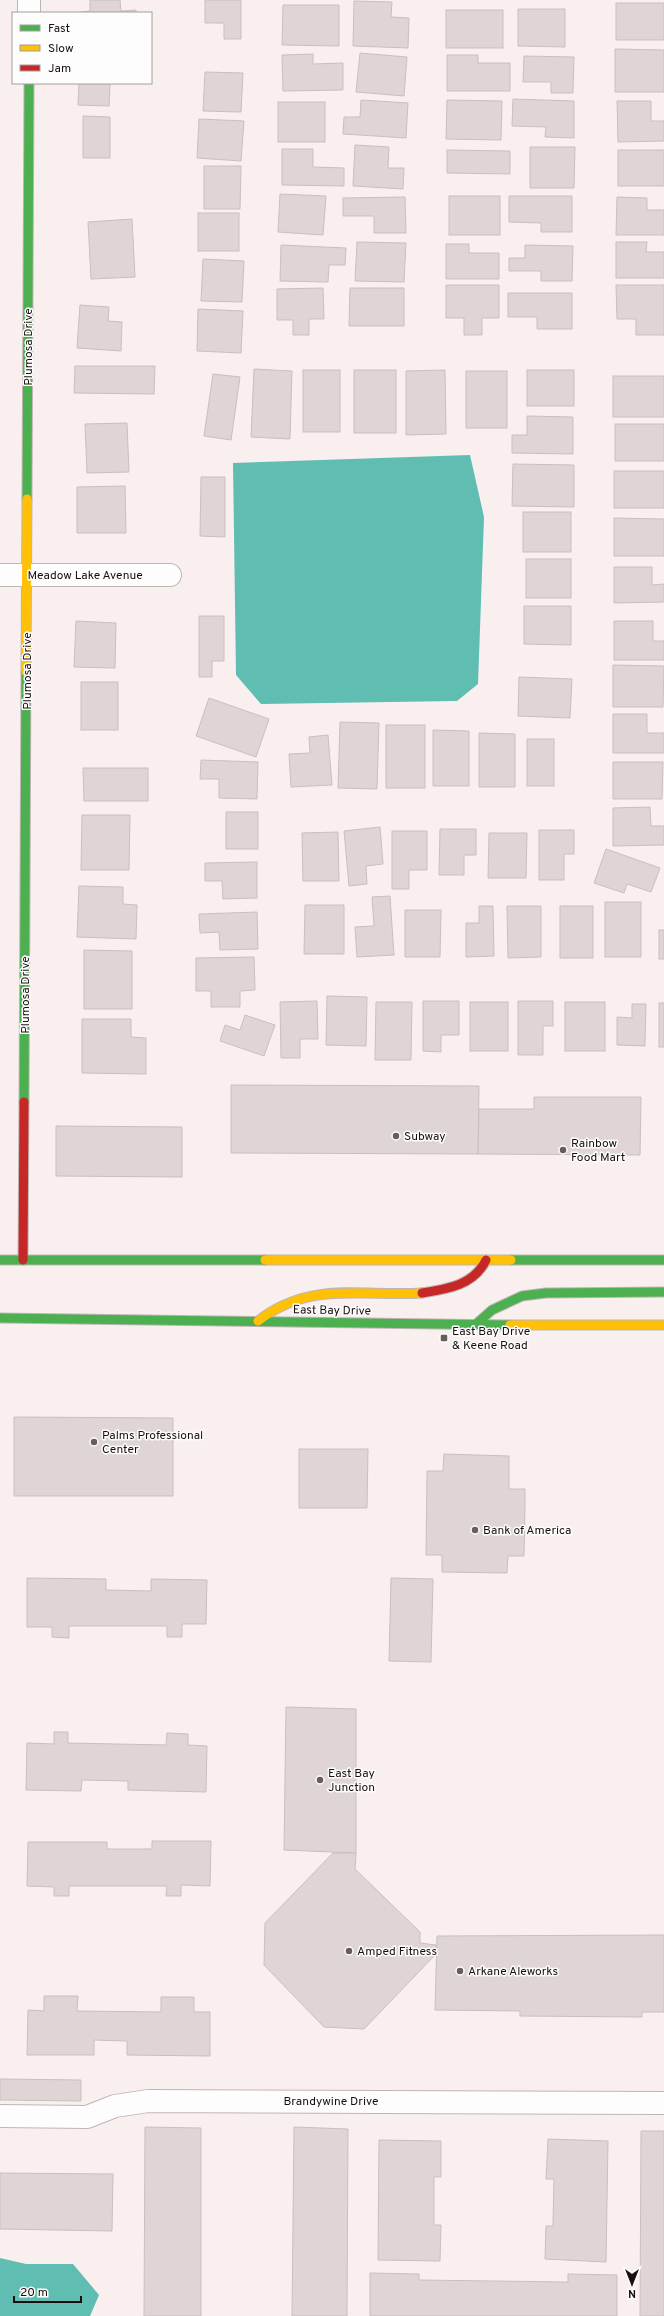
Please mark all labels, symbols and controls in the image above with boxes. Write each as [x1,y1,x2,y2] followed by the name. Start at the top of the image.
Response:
[12,12,152,84] legend
[48,21,70,37] text: Fast
[48,41,74,57] text: Slow
[48,61,71,77] text: Jam
[21,308,37,386] street label: Plumosa Drive
[27,568,143,584] street label: Meadow Lake Avenue
[20,632,36,710] street label: Plumosa Drive
[18,956,34,1034] street label: Plumosa Drive
[404,1129,446,1145] place label: Subway
[391,1131,401,1141] marker: Subway
[571,1136,625,1166] place label: Rainbow Food Mart
[558,1145,568,1155] marker: Rainbow Food Mart
[293,1302,371,1320] street label: East Bay Drive
[452,1324,530,1354] place label: East Bay Drive & Keene Road
[439,1333,449,1343] marker: East Bay Drive & Keene Road
[102,1428,203,1458] place label: Palms Professional Center
[89,1437,99,1447] marker: Palms Professional Center
[483,1523,571,1539] place label: Bank of America
[470,1525,480,1535] marker: Bank of America
[328,1766,375,1796] place label: East Bay Junction
[315,1775,325,1785] marker: East Bay Junction
[357,1944,437,1960] place label: Amped Fitness
[344,1946,354,1956] marker: Amped Fitness
[468,1964,558,1980] place label: Arkane Aleworks
[455,1966,465,1976] marker: Arkane Aleworks
[283,2094,379,2110] street label: Brandywine Drive
[612,2264,652,2304] north arrow
[14,2278,81,2304] scale bar
[20,2285,48,2301] text: 20 m
[628,2286,636,2300] text: N

